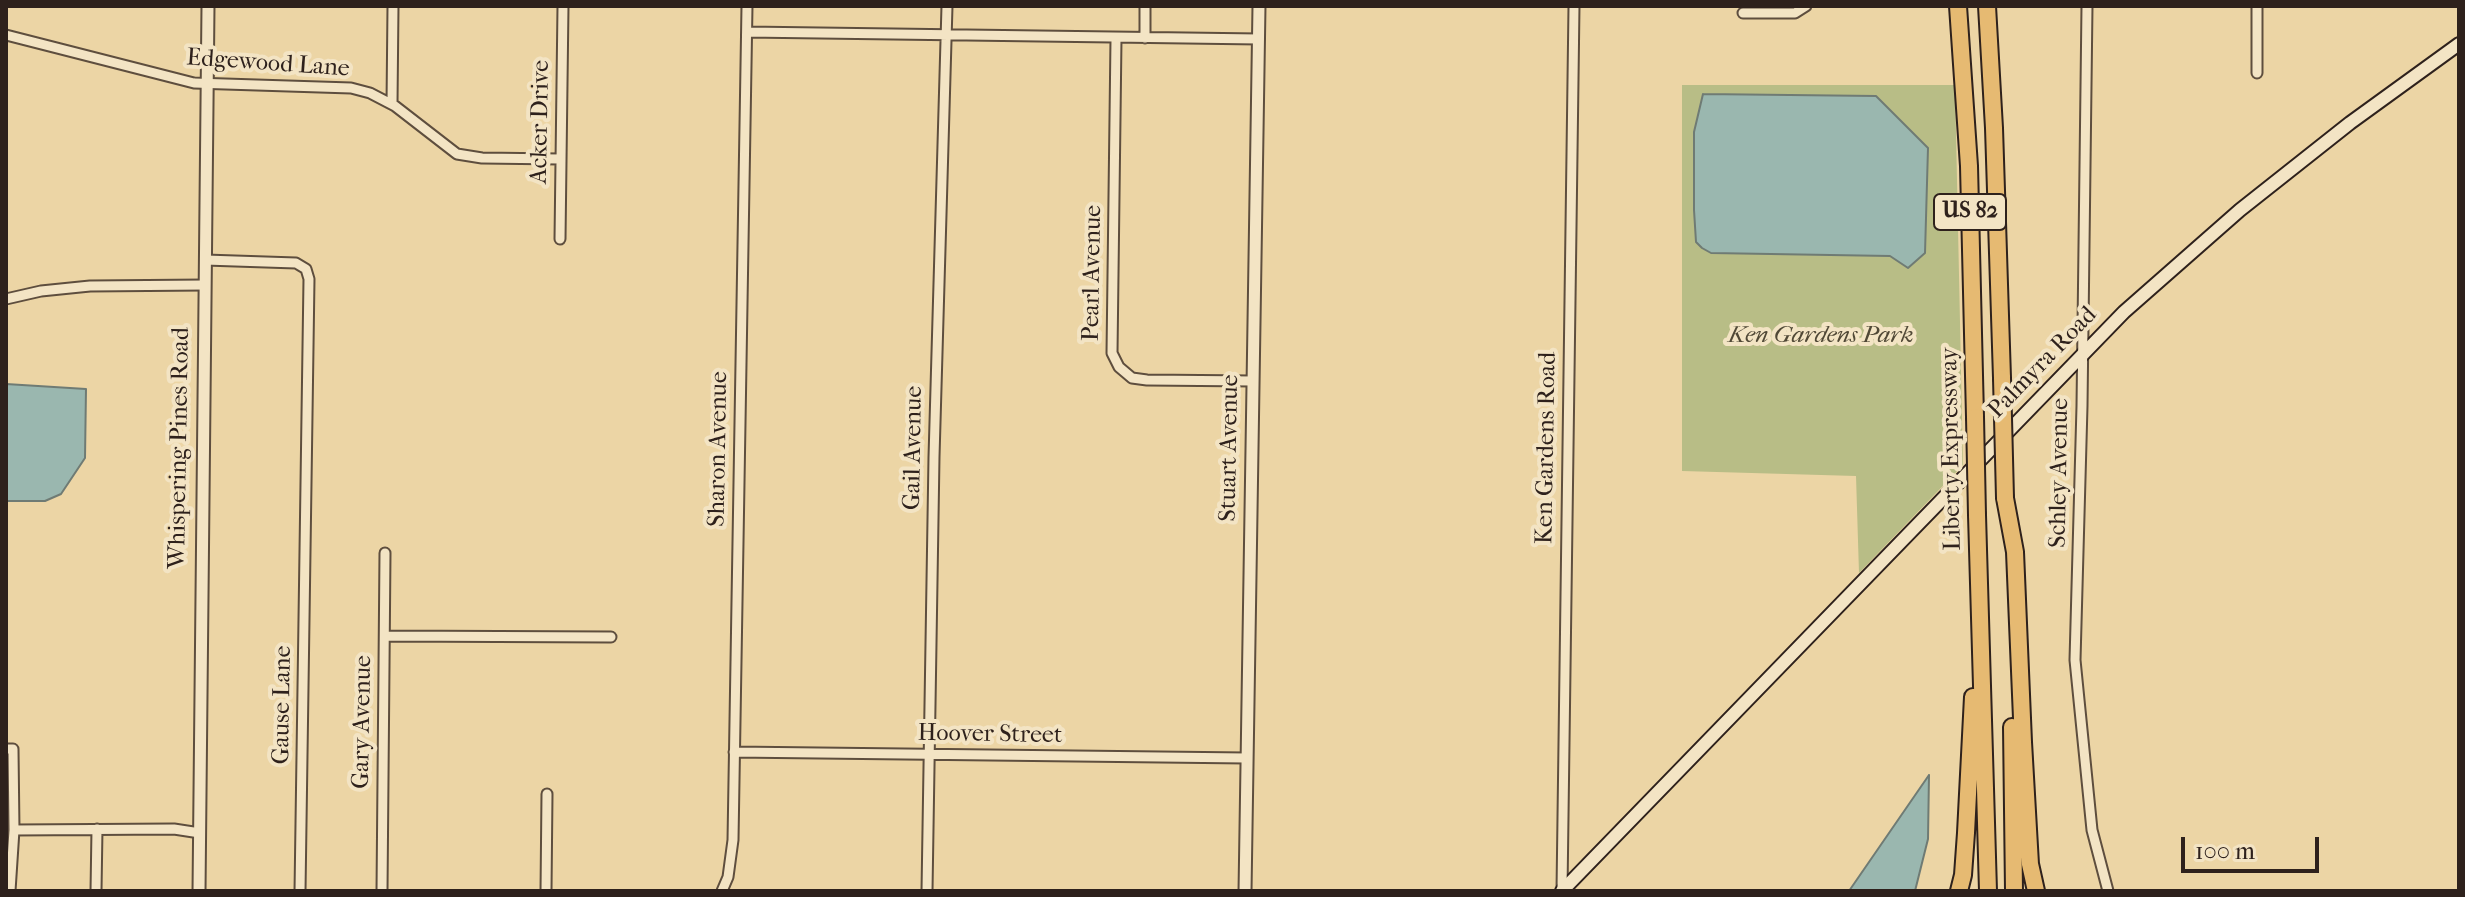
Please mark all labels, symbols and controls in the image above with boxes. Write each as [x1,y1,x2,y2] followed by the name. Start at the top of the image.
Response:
[185,44,351,84] street label: Edgewood Lane
[526,60,556,184] street label: Acker Drive
[1934,194,2006,230] road number: US 82
[1077,205,1109,341] street label: Pearl Avenue
[1983,301,2103,425] street label: Palmyra Road
[1728,322,1914,350] park label: Ken Gardens Park
[163,327,197,569] street label: Whispering Pines Road
[1936,347,1968,551] street label: Liberty Expressway
[1531,352,1563,544] street label: Ken Gardens Road
[703,371,735,527] street label: Sharon Avenue
[1214,374,1246,522] street label: Stuart Avenue
[899,386,929,510] street label: Gail Avenue
[2044,398,2076,548] street label: Schley Avenue
[268,645,298,765] street label: Gause Lane
[347,655,379,789] street label: Gary Avenue
[917,719,1063,751] street label: Hoover Street
[2185,821,2323,871] scale bar
[2195,837,2255,865] text: 100 m

